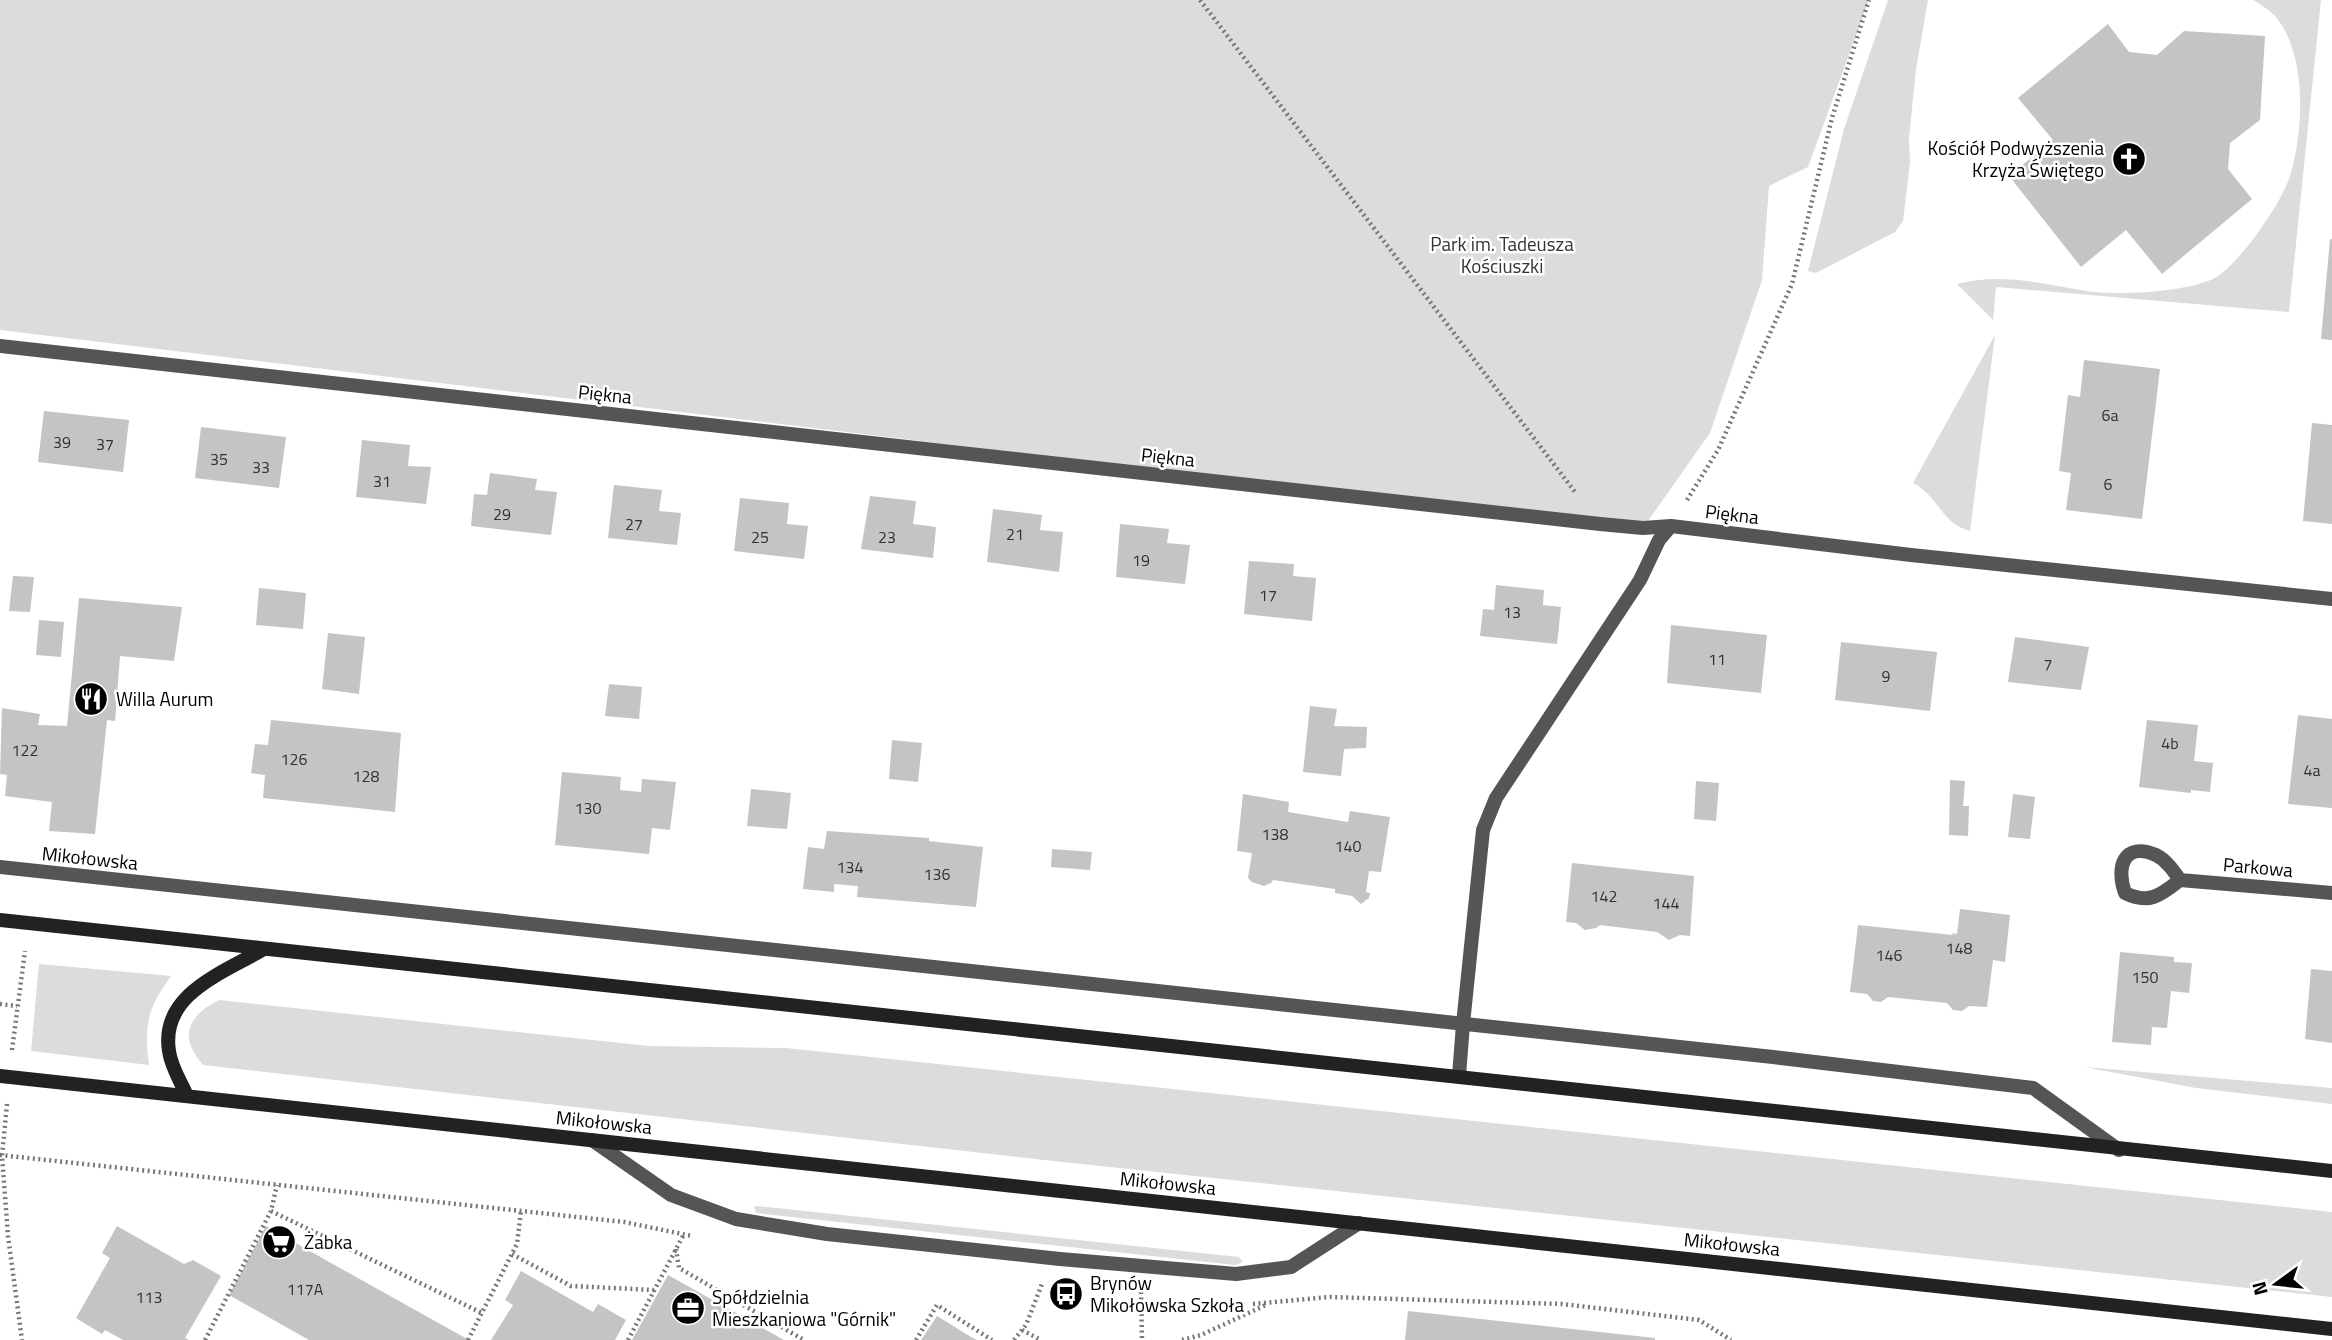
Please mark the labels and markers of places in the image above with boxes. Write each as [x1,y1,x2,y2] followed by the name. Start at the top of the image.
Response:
[1928,133,2104,184] place label: Kościół Podwyższenia Krzyża Świętego
[2110,140,2148,178] church icon: Kościół Podwyższenia Krzyża Świętego
[72,680,110,718] restaurant icon: Willa Aurum
[116,684,213,713] place label: Willa Aurum
[260,1223,298,1261] supermarket icon: Żabka
[304,1227,353,1256] place label: Żabka
[1090,1268,1244,1319] place label: Brynów Mikołowska Szkoła
[1047,1275,1085,1313] bus stop icon: Brynów Mikołowska Szkoła
[712,1282,896,1333] place label: Spółdzielnia Mieszkaniowa "Górnik"
[669,1289,707,1327] office icon: Spółdzielnia Mieszkaniowa "Górnik"

